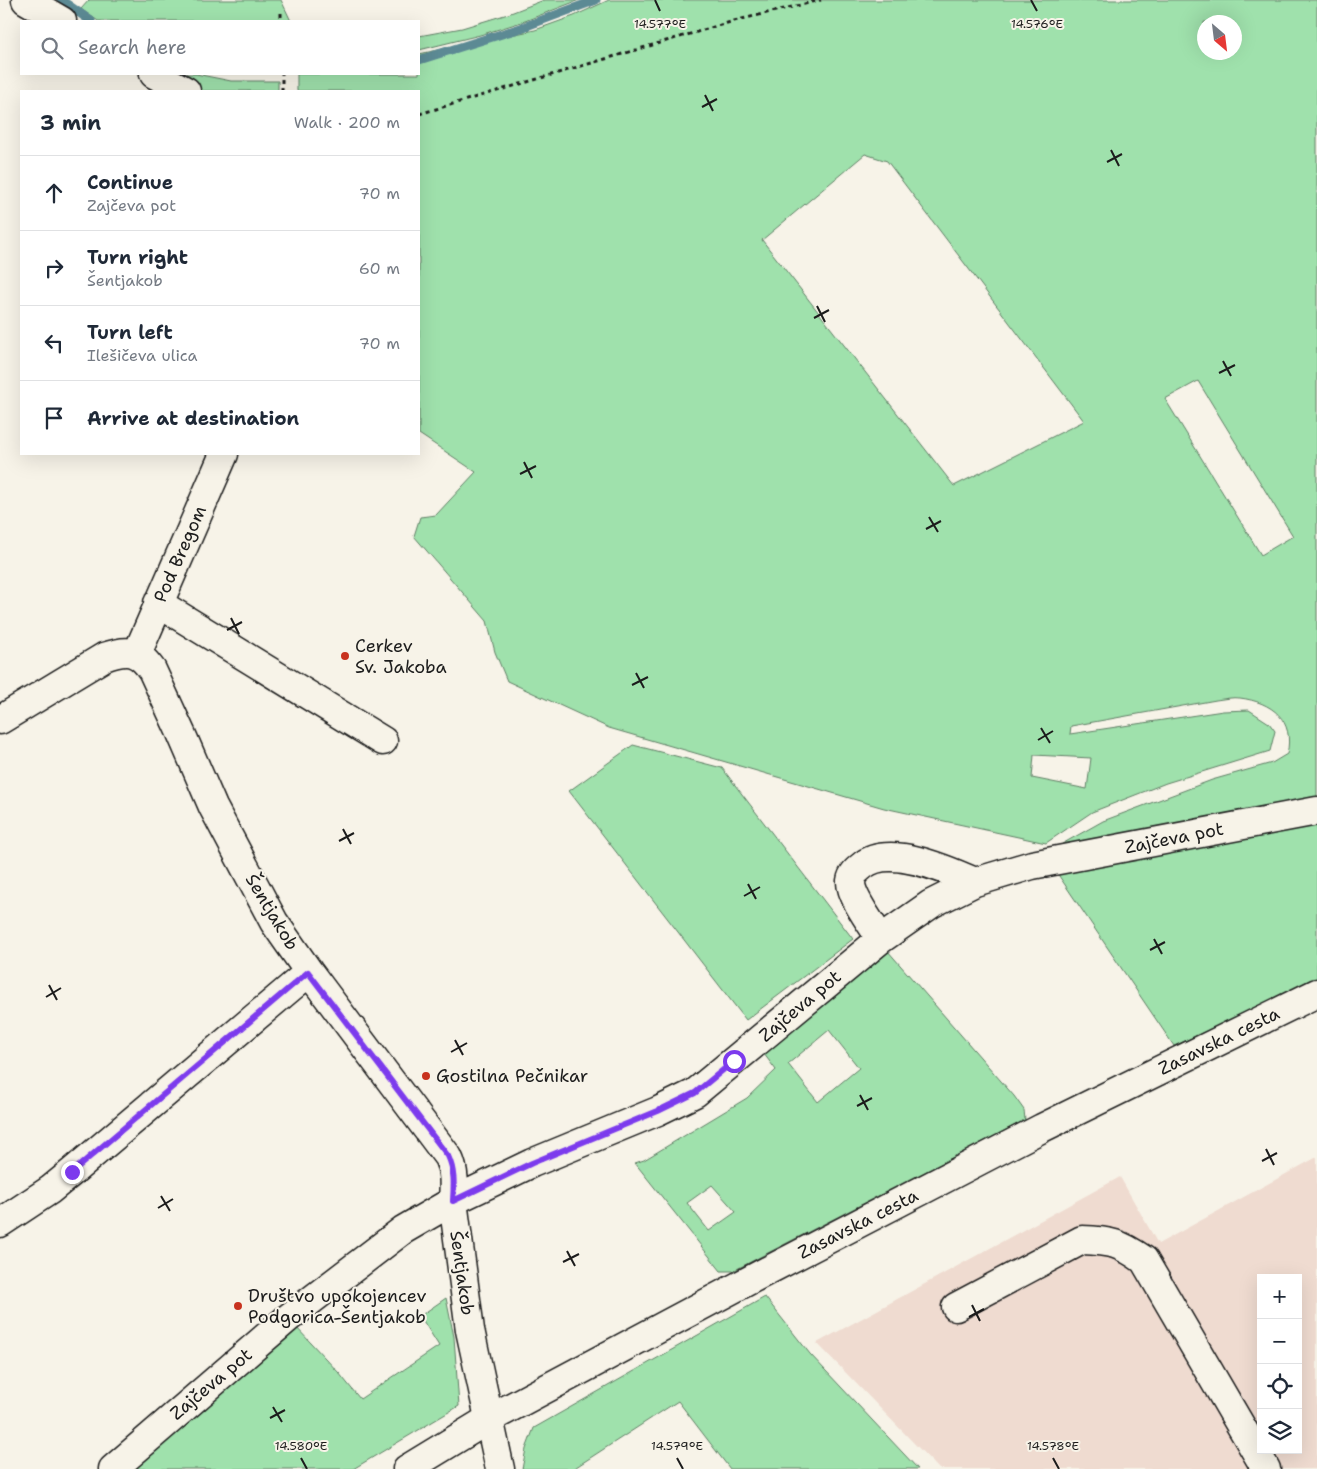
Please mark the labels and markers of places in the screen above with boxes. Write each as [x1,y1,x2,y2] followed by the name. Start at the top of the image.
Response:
[355,634,447,679] place label: Cerkev Sv. Jakoba
[339,650,351,662] marker: Cerkev Sv. Jakoba
[436,1064,588,1088] place label: Gostilna Pečnikar
[420,1070,432,1082] marker: Gostilna Pečnikar
[248,1284,426,1329] place label: Društvo upokojencev Podgorica-Šentjakob
[232,1300,244,1312] marker: Društvo upokojencev Podgorica-Šentjakob

